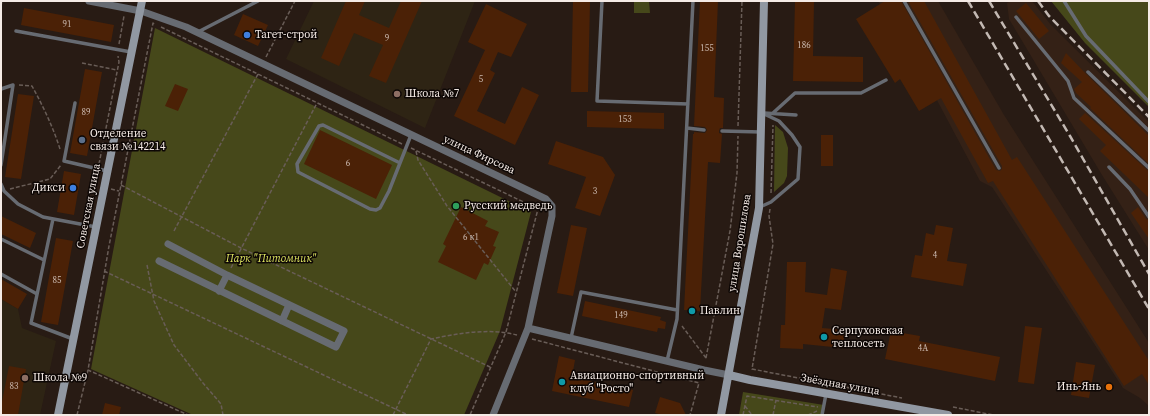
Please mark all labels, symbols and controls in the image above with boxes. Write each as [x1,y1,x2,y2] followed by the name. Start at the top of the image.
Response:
[63,20,71,30] house number: 91
[255,28,317,42] place label: Тагет-строй
[242,30,252,40] marker: Тагет-строй
[385,34,389,44] house number: 9
[797,41,811,51] house number: 186
[700,44,714,54] house number: 155
[479,75,483,85] house number: 5
[405,87,459,101] place label: Школа №7
[392,89,402,99] marker: Школа №7
[82,108,90,118] house number: 89
[618,115,632,125] house number: 153
[90,127,165,153] place label: Отделение связи №142214
[441,133,517,177] street label: улица Фирсова
[77,135,87,145] marker: Отделение связи №142214
[346,159,350,169] house number: 6
[74,162,104,250] street label: Советская улица
[32,181,65,195] place label: Дикси
[68,183,78,193] marker: Дикси
[593,187,597,197] house number: 3
[726,193,754,293] street label: улица Ворошилова
[464,199,552,213] place label: Русский медведь
[451,201,461,211] marker: Русский медведь
[463,233,479,243] house number: 6 к1
[933,251,937,261] house number: 4
[226,252,316,266] park label: Парк "Питомник"
[53,276,61,286] house number: 85
[700,304,740,318] place label: Павлин
[687,306,697,316] marker: Павлин
[614,311,628,321] house number: 149
[832,324,903,350] place label: Серпуховская теплосеть
[819,332,829,342] marker: Серпуховская теплосеть
[918,344,928,354] house number: 4А
[570,369,704,395] place label: Авиационно-спортивный клуб "Росто"
[33,371,87,385] place label: Школа №9
[799,372,881,398] street label: Звёздная улица
[20,373,30,383] marker: Школа №9
[557,377,567,387] marker: Авиационно-спортивный клуб "Росто"
[1057,380,1101,394] place label: Инь-Янь
[10,382,18,392] house number: 83
[1104,382,1114,392] marker: Инь-Янь

